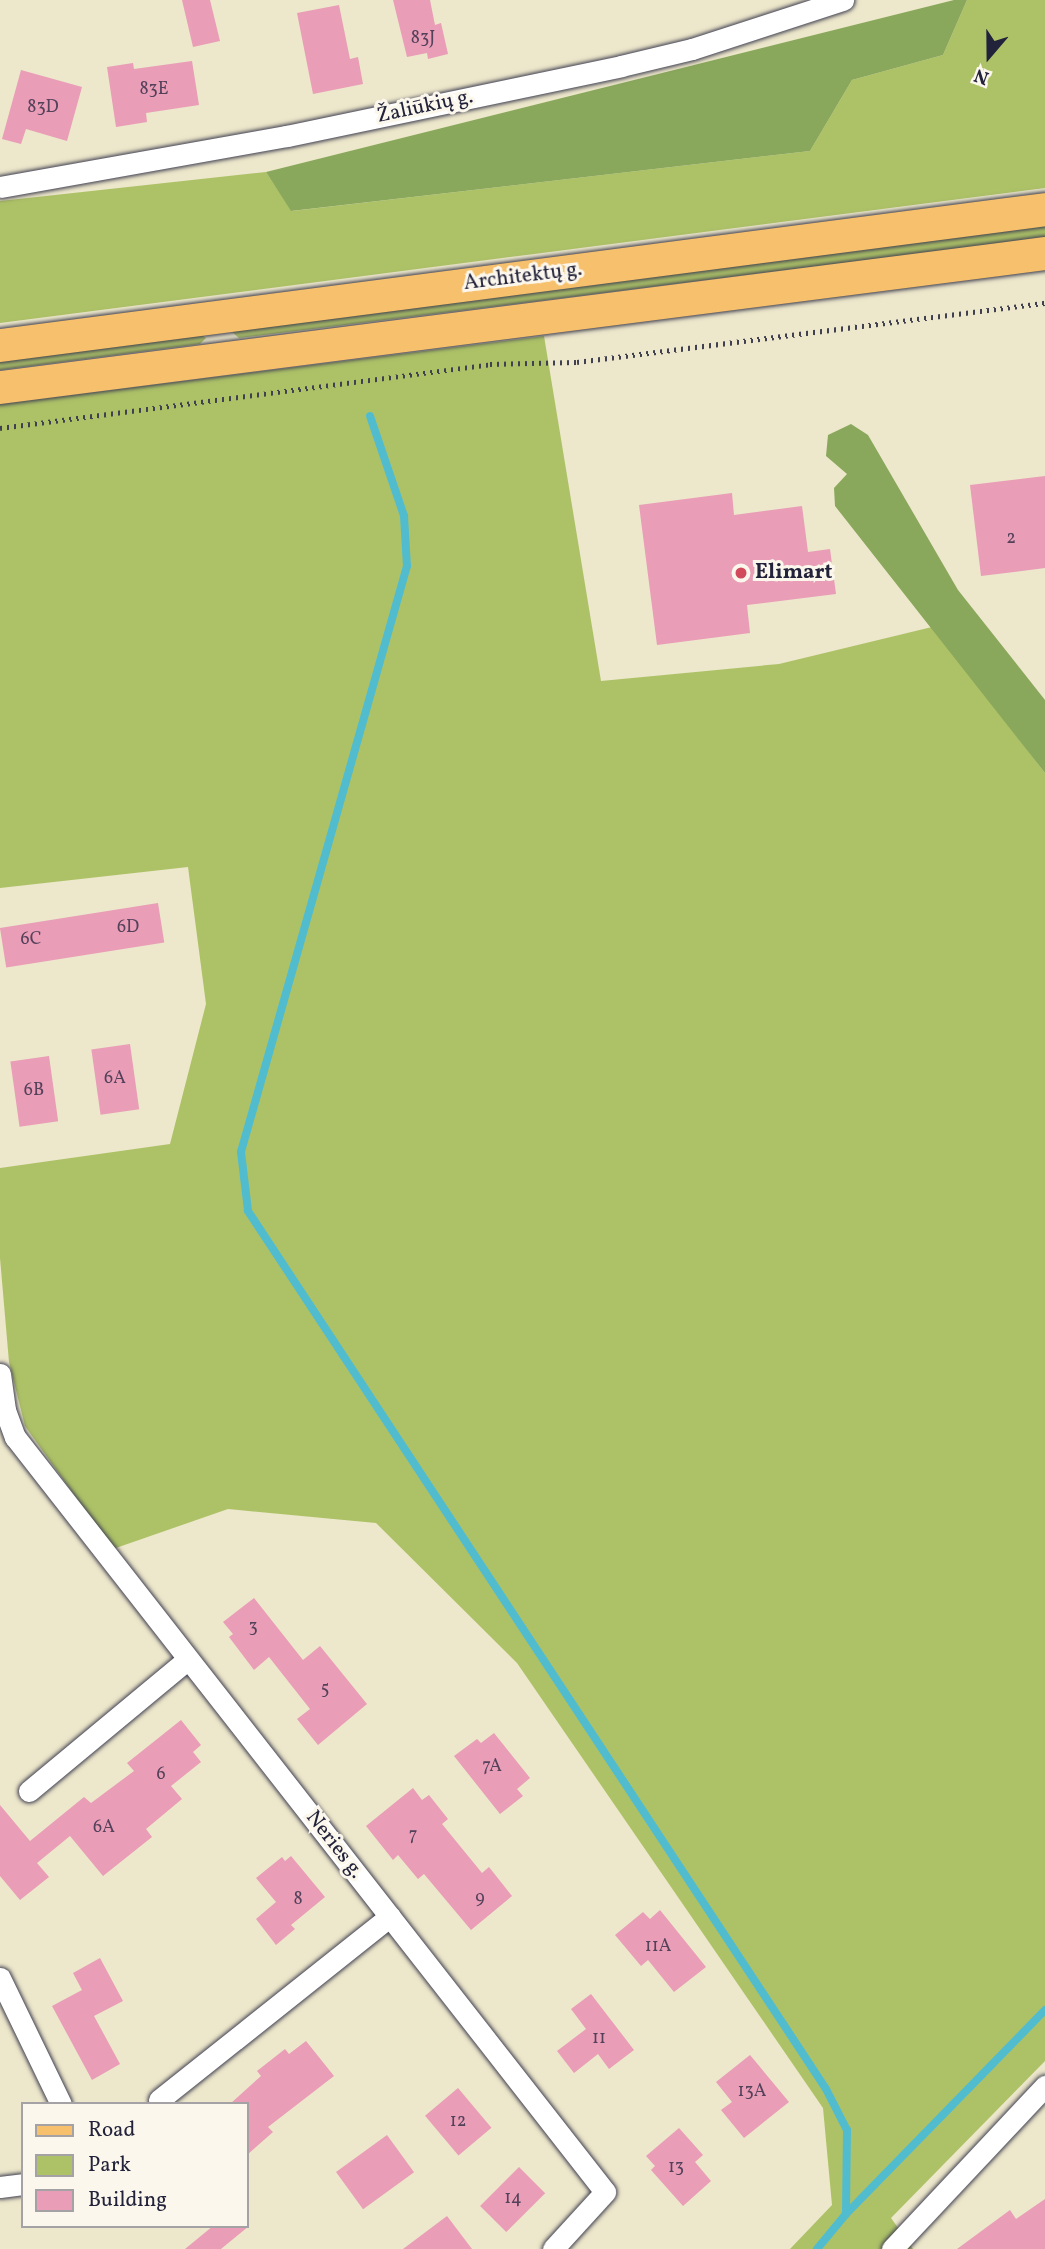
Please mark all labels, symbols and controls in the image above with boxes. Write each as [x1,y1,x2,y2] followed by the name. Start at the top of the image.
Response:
[954,21,1024,91] north arrow
[411,28,435,50] house number: 83J
[971,61,993,90] text: N
[139,79,169,101] house number: 83E
[375,85,475,129] street label: Žaliūkių g.
[27,97,59,119] house number: 83D
[462,257,584,297] street label: Architektų g.
[1006,528,1016,550] house number: 2
[755,560,832,586] place label: Elimart
[733,565,749,581] marker: Elimart
[117,917,139,939] house number: 6D
[21,929,41,951] house number: 6C
[104,1068,126,1090] house number: 6A
[24,1080,44,1102] house number: 6B
[248,1617,258,1639] house number: 3
[321,1679,329,1701] house number: 5
[482,1756,502,1778] house number: 7A
[156,1764,166,1786] house number: 6
[300,1806,368,1884] street label: Neries g.
[93,1817,115,1839] house number: 6A
[409,1825,417,1847] house number: 7
[475,1888,485,1910] house number: 9
[293,1889,303,1911] house number: 8
[645,1936,671,1958] house number: 11A
[592,2028,606,2050] house number: 11
[738,2081,766,2103] house number: 13A
[21,2102,248,2228] legend
[450,2111,466,2133] house number: 12
[88,2116,135,2145] text: Road
[88,2151,131,2180] text: Park
[668,2157,684,2179] house number: 13
[88,2186,167,2215] text: Building
[504,2188,522,2210] house number: 14

